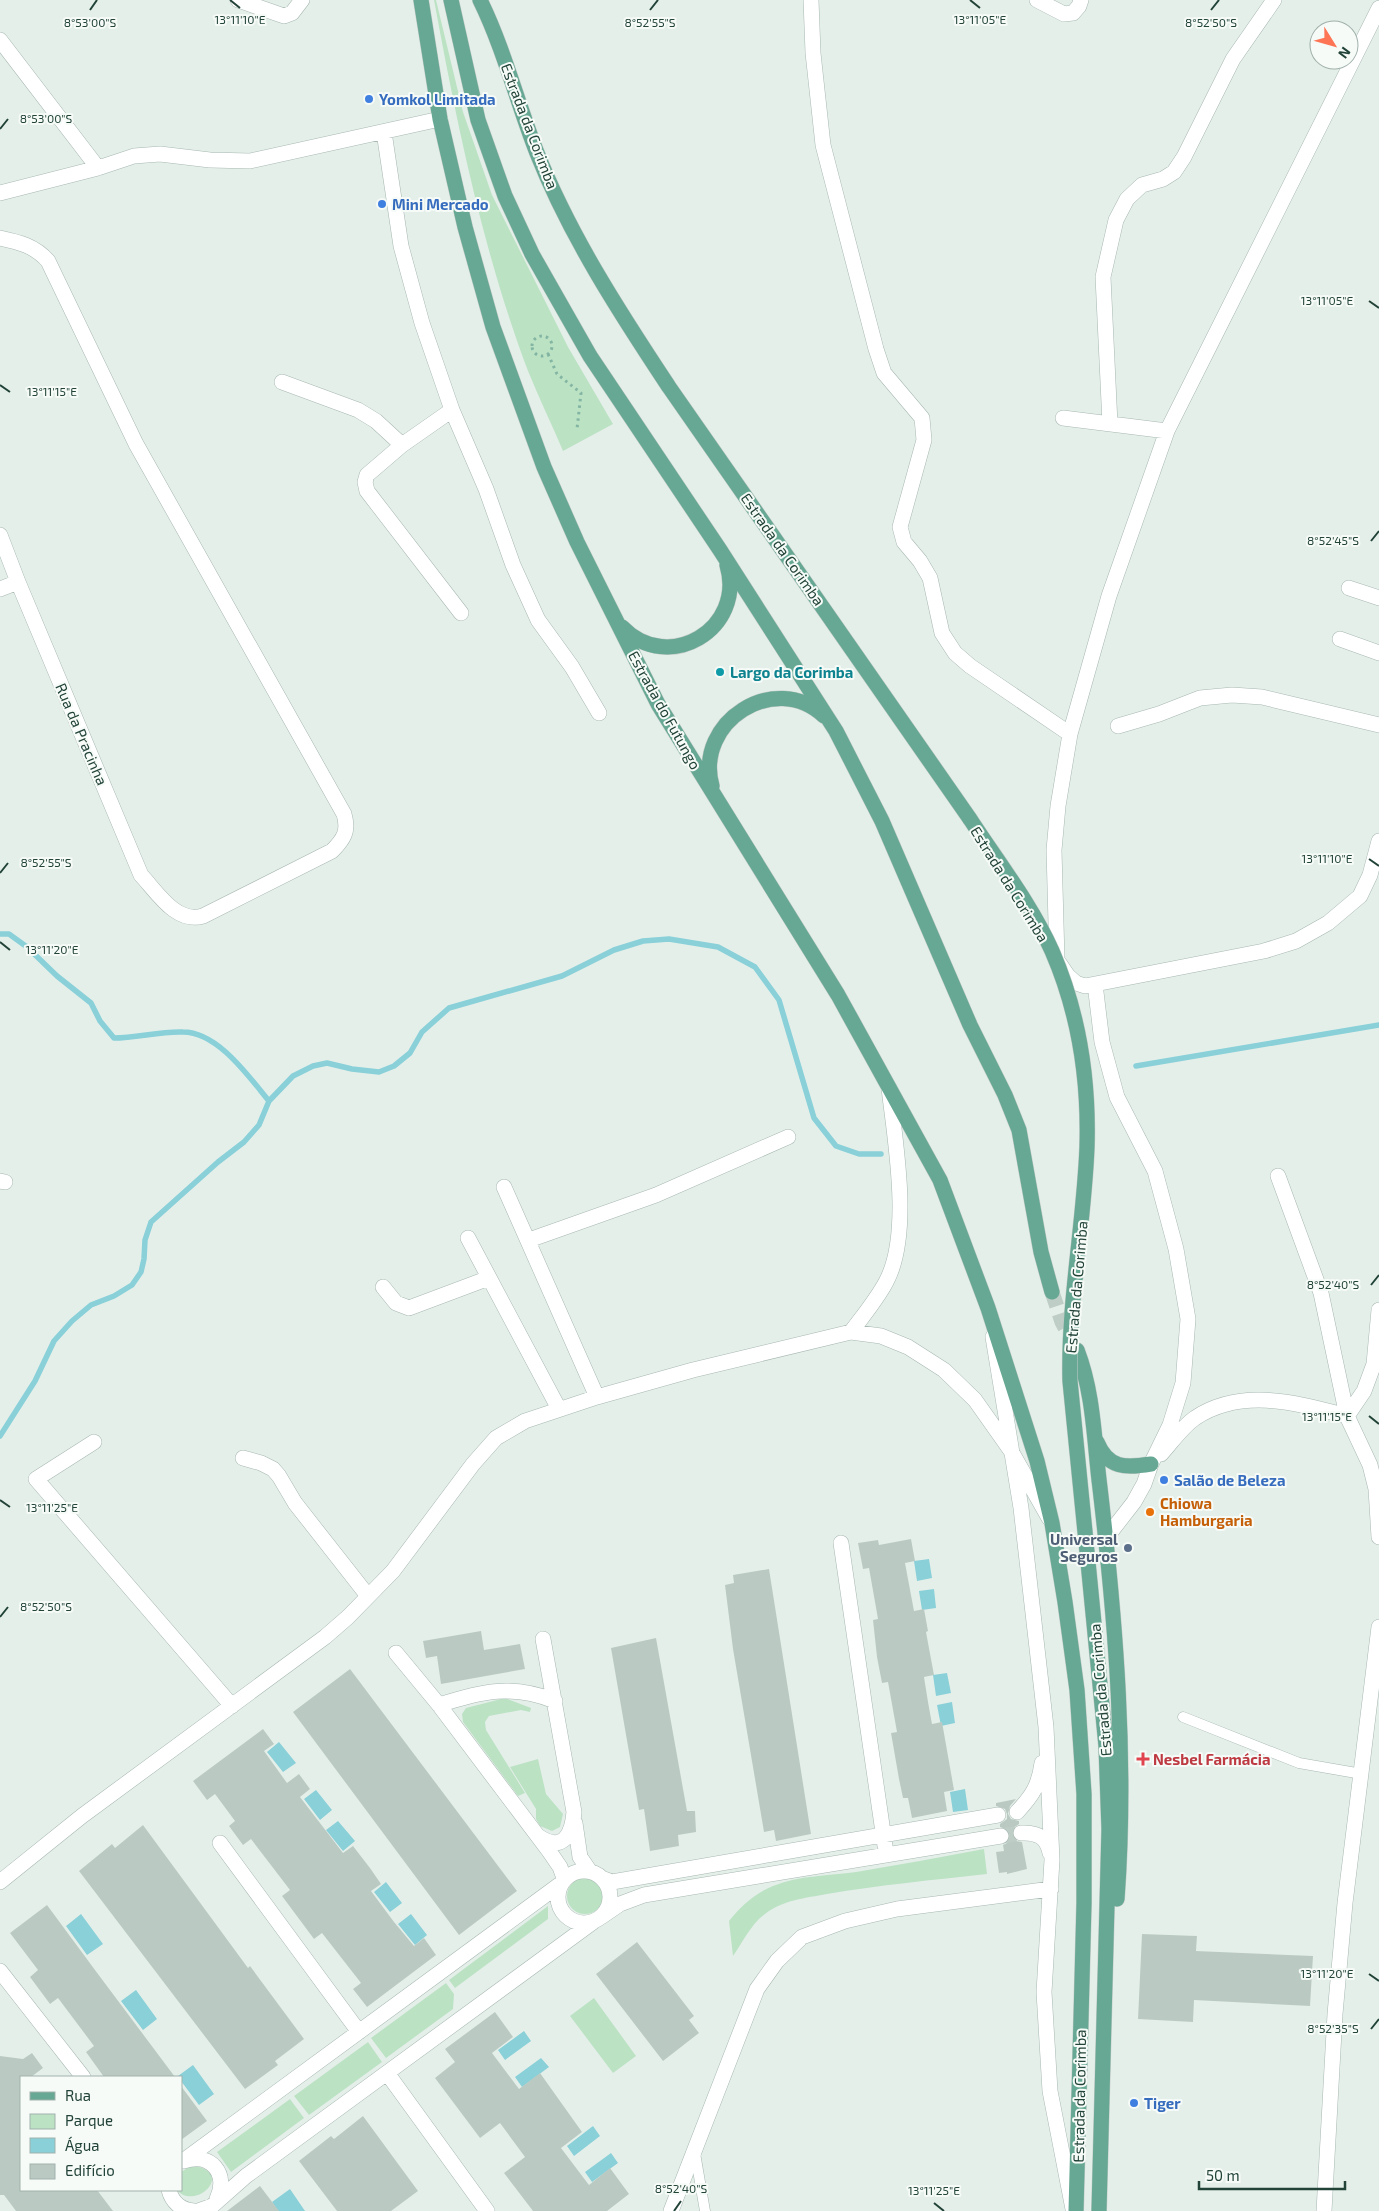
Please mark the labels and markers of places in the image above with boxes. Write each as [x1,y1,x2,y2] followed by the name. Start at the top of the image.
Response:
[379,90,496,108] place label: Yomkol Limitada
[363,93,375,105] marker: Yomkol Limitada
[392,195,489,213] place label: Mini Mercado
[376,198,388,210] marker: Mini Mercado
[730,663,853,681] place label: Largo da Corimba
[714,666,726,678] marker: Largo da Corimba
[1174,1471,1285,1489] place label: Salão de Beleza
[1158,1474,1170,1486] marker: Salão de Beleza
[1160,1494,1253,1529] place label: Chiowa Hamburgaria
[1144,1506,1156,1518] marker: Chiowa Hamburgaria
[1050,1530,1118,1565] place label: Universal Seguros
[1122,1542,1134,1554] marker: Universal Seguros
[1153,1750,1271,1768] place label: Nesbel Farmácia
[1137,1753,1149,1765] marker: Nesbel Farmácia
[1144,2094,1181,2112] place label: Tiger
[1128,2097,1140,2109] marker: Tiger

